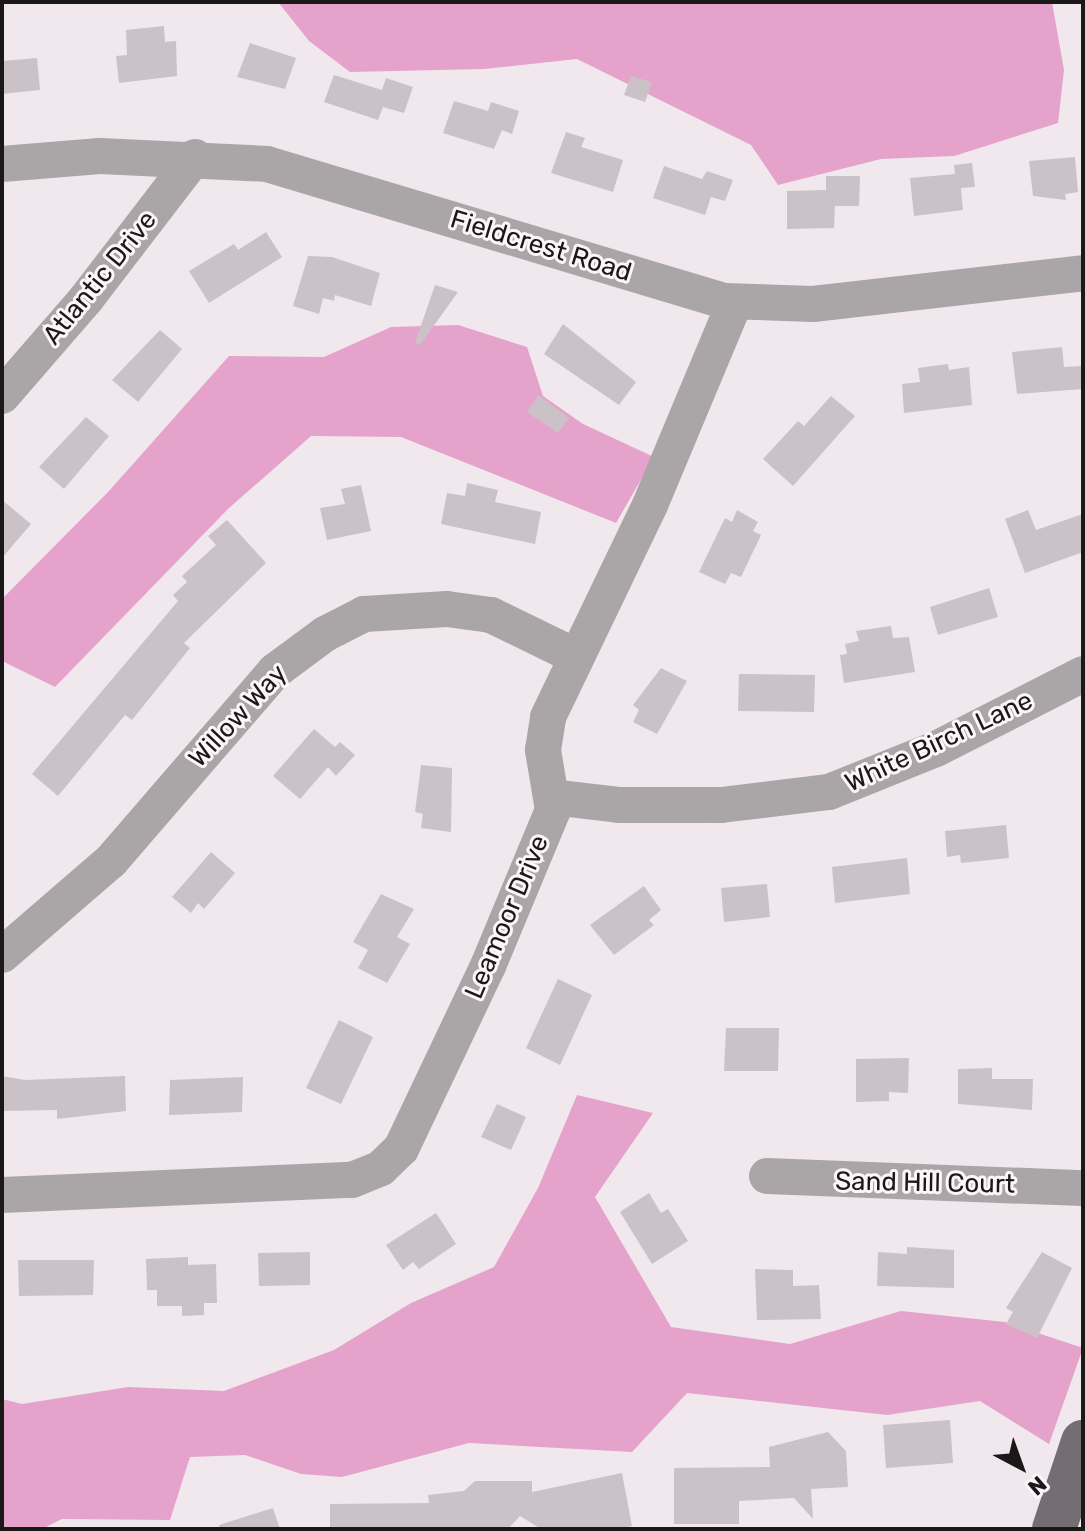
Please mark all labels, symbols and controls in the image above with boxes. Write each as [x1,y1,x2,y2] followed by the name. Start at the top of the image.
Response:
[447,204,635,288] street label: Fieldcrest Road
[37,205,163,351] street label: Atlantic Drive
[182,658,294,774] street label: Willow Way
[840,685,1038,799] street label: White Birch Lane
[458,830,556,1004] street label: Leamoor Drive
[835,1166,1015,1200] street label: Sand Hill Court
[981,1427,1061,1507] north arrow
[1022,1470,1052,1501] text: N

